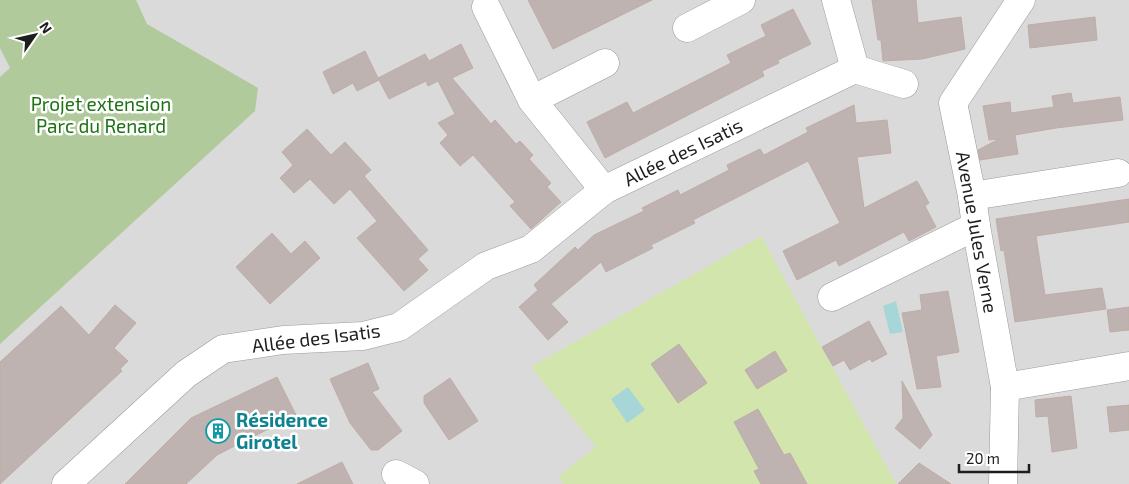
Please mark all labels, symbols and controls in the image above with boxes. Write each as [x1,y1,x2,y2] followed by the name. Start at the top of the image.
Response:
[10,10,60,60] north arrow
[36,19,56,36] text: N
[31,92,171,137] park label: Projet extension Parc du Renard
[620,113,746,190] street label: Allée des Isatis
[952,149,1003,315] street label: Avenue Jules Verne
[250,318,382,357] street label: Allée des Isatis
[236,408,328,453] place label: Résidence Girotel
[205,418,231,444] building icon: Résidence Girotel
[959,442,1029,474] scale bar
[966,449,1000,467] text: 20 m

